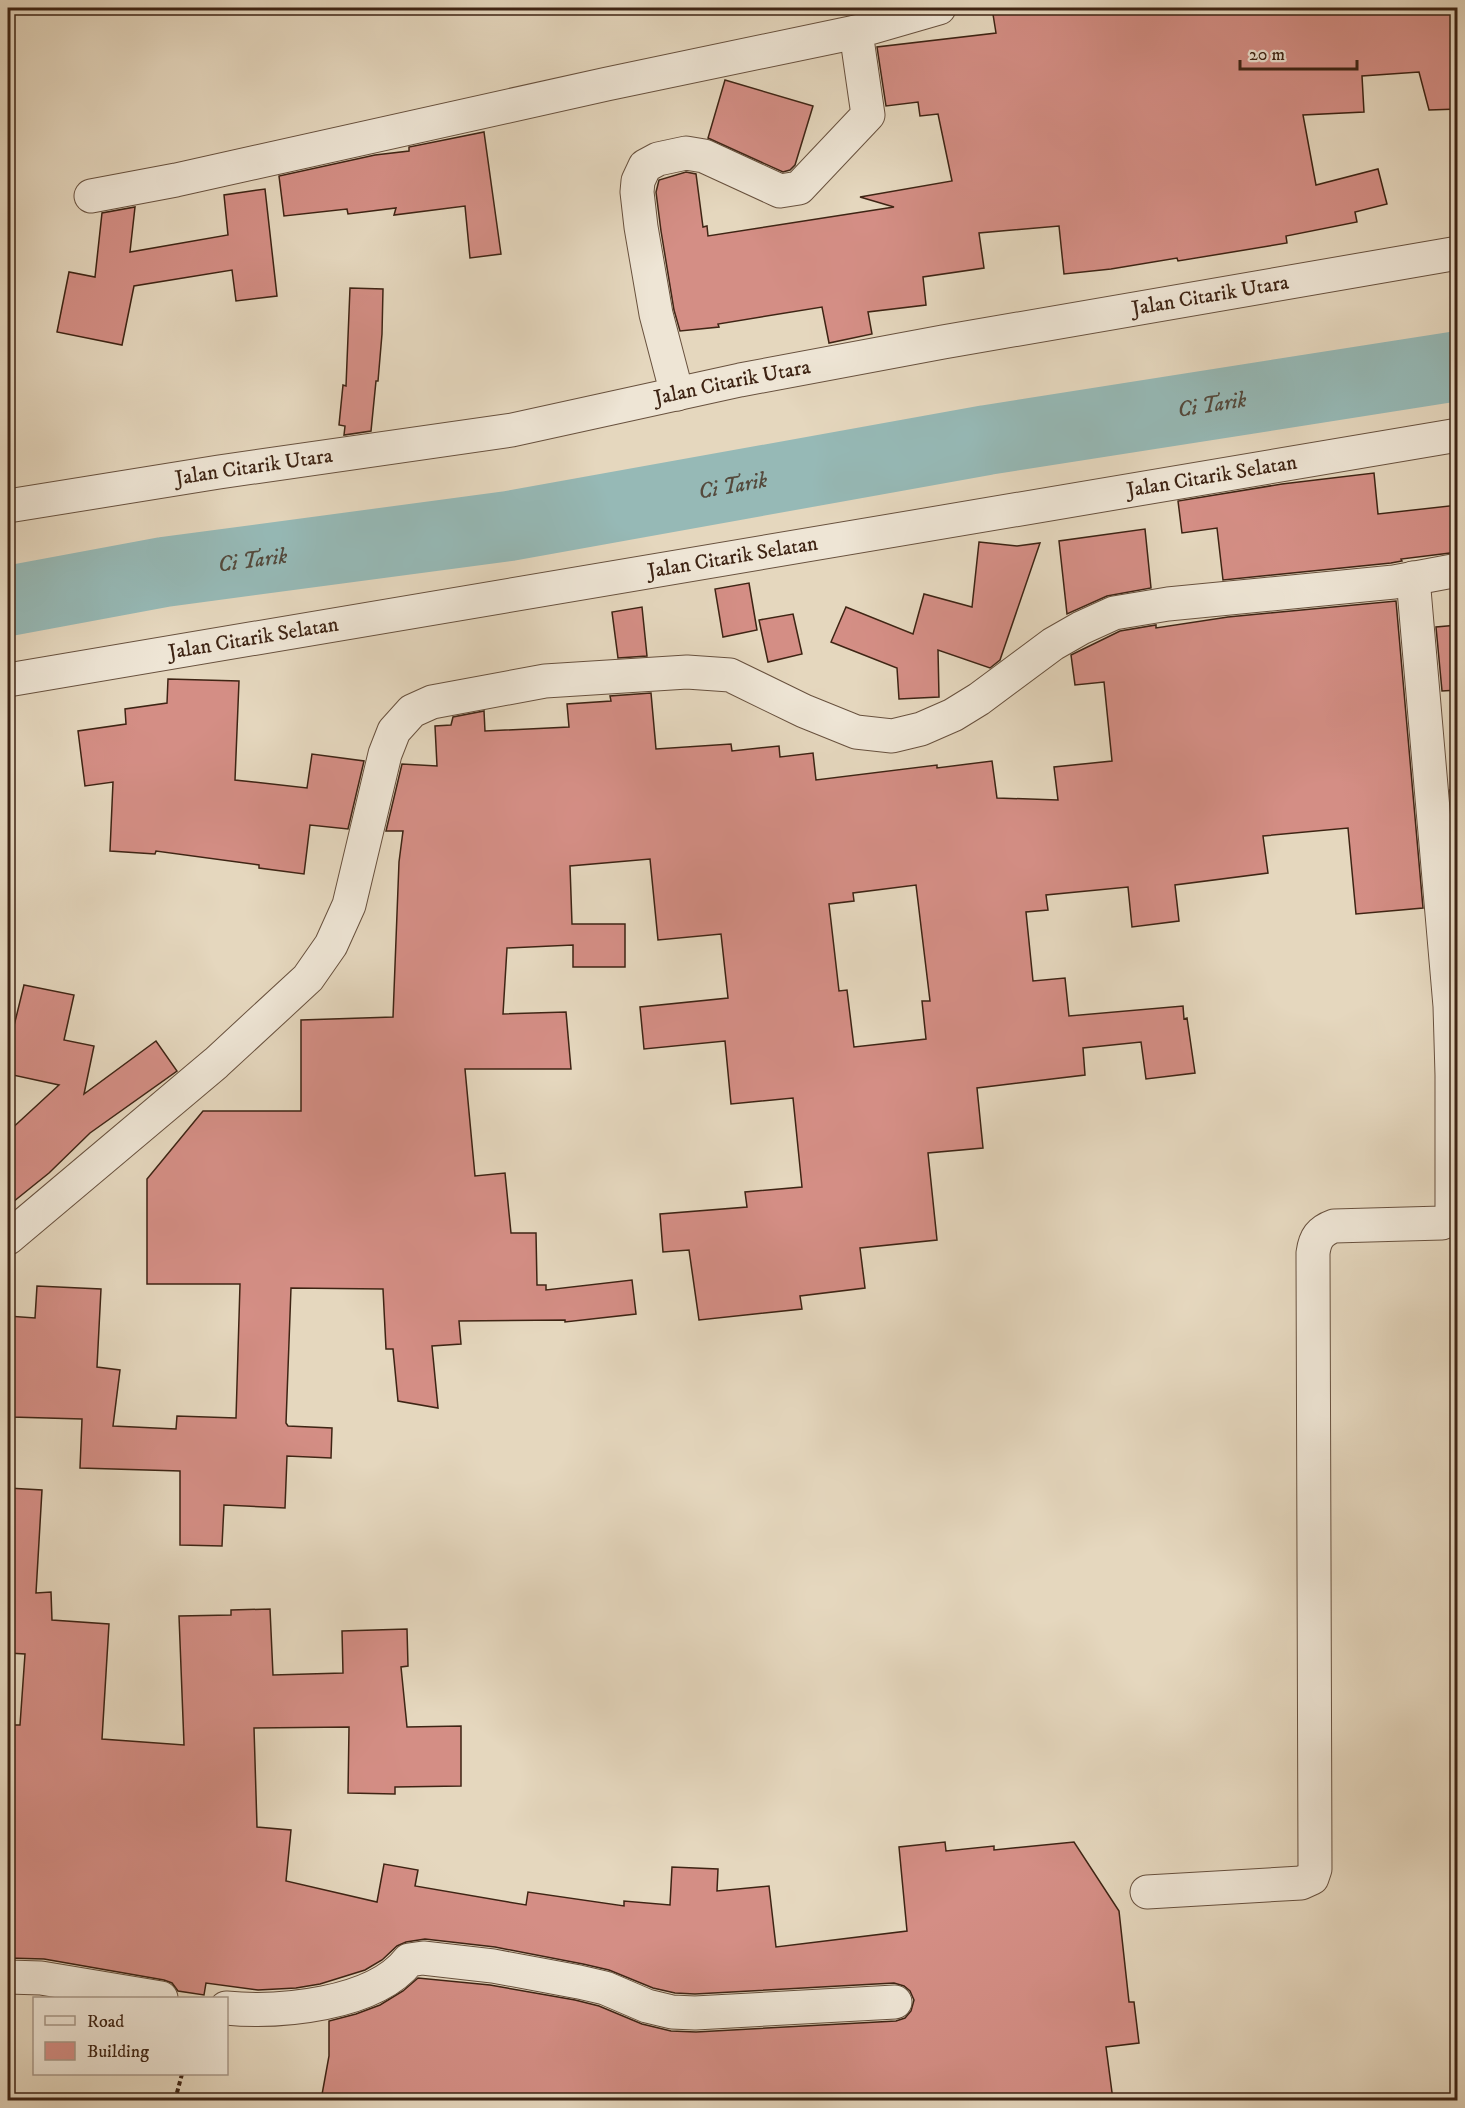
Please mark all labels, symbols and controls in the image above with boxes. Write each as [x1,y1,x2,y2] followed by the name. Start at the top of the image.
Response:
[1240,33,1357,71] scale bar
[1249,44,1285,66] text: 20 m
[1128,269,1291,322] street label: Jalan Citarik Utara
[650,354,813,412] street label: Jalan Citarik Utara
[1175,386,1249,423] water label: Ci Tarik
[171,443,334,492] street label: Jalan Citarik Utara
[1123,449,1299,504] street label: Jalan Citarik Selatan
[696,466,770,505] water label: Ci Tarik
[644,530,820,585] street label: Jalan Citarik Selatan
[216,542,290,578] water label: Ci Tarik
[164,611,341,666] street label: Jalan Citarik Selatan
[33,1997,228,2075] legend
[87,2011,124,2033] text: Road
[87,2041,149,2063] text: Building

